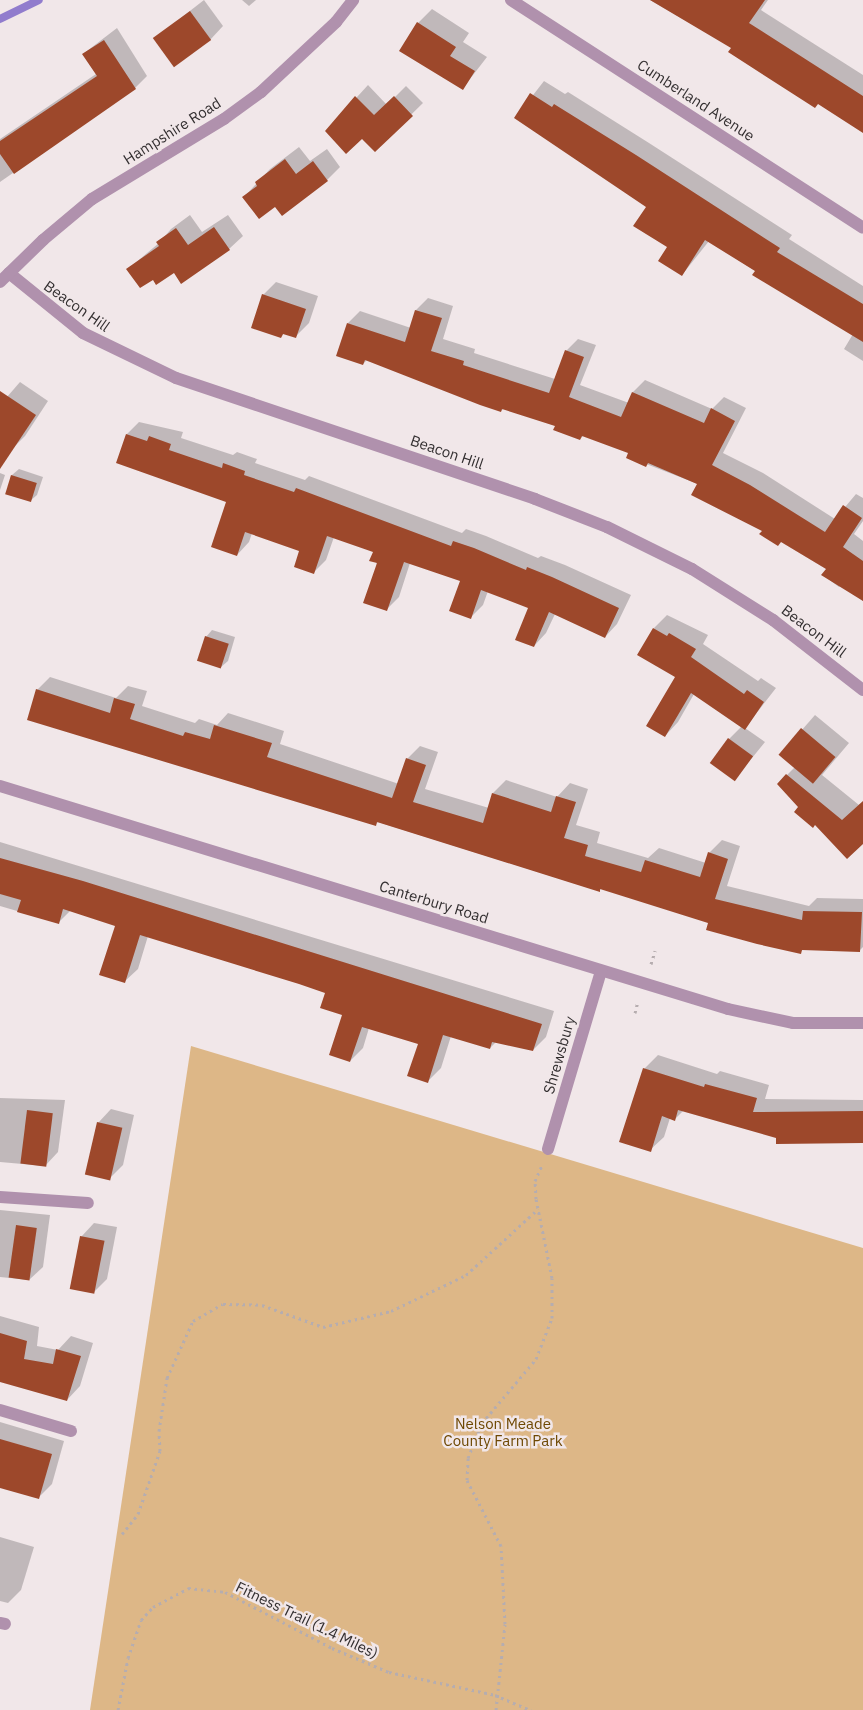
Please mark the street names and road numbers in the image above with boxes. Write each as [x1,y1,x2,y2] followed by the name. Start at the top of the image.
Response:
[634,55,758,145] street label: Cumberland Avenue
[120,94,224,168] street label: Hampshire Road
[41,277,113,335] street label: Beacon Hill
[408,431,486,473] street label: Beacon Hill
[778,601,850,661] street label: Beacon Hill
[377,877,491,927] street label: Canterbury Road
[539,1014,579,1096] street label: Shrewsbury
[233,1578,381,1662] street label: Fitness Trail (1.4 Miles)

